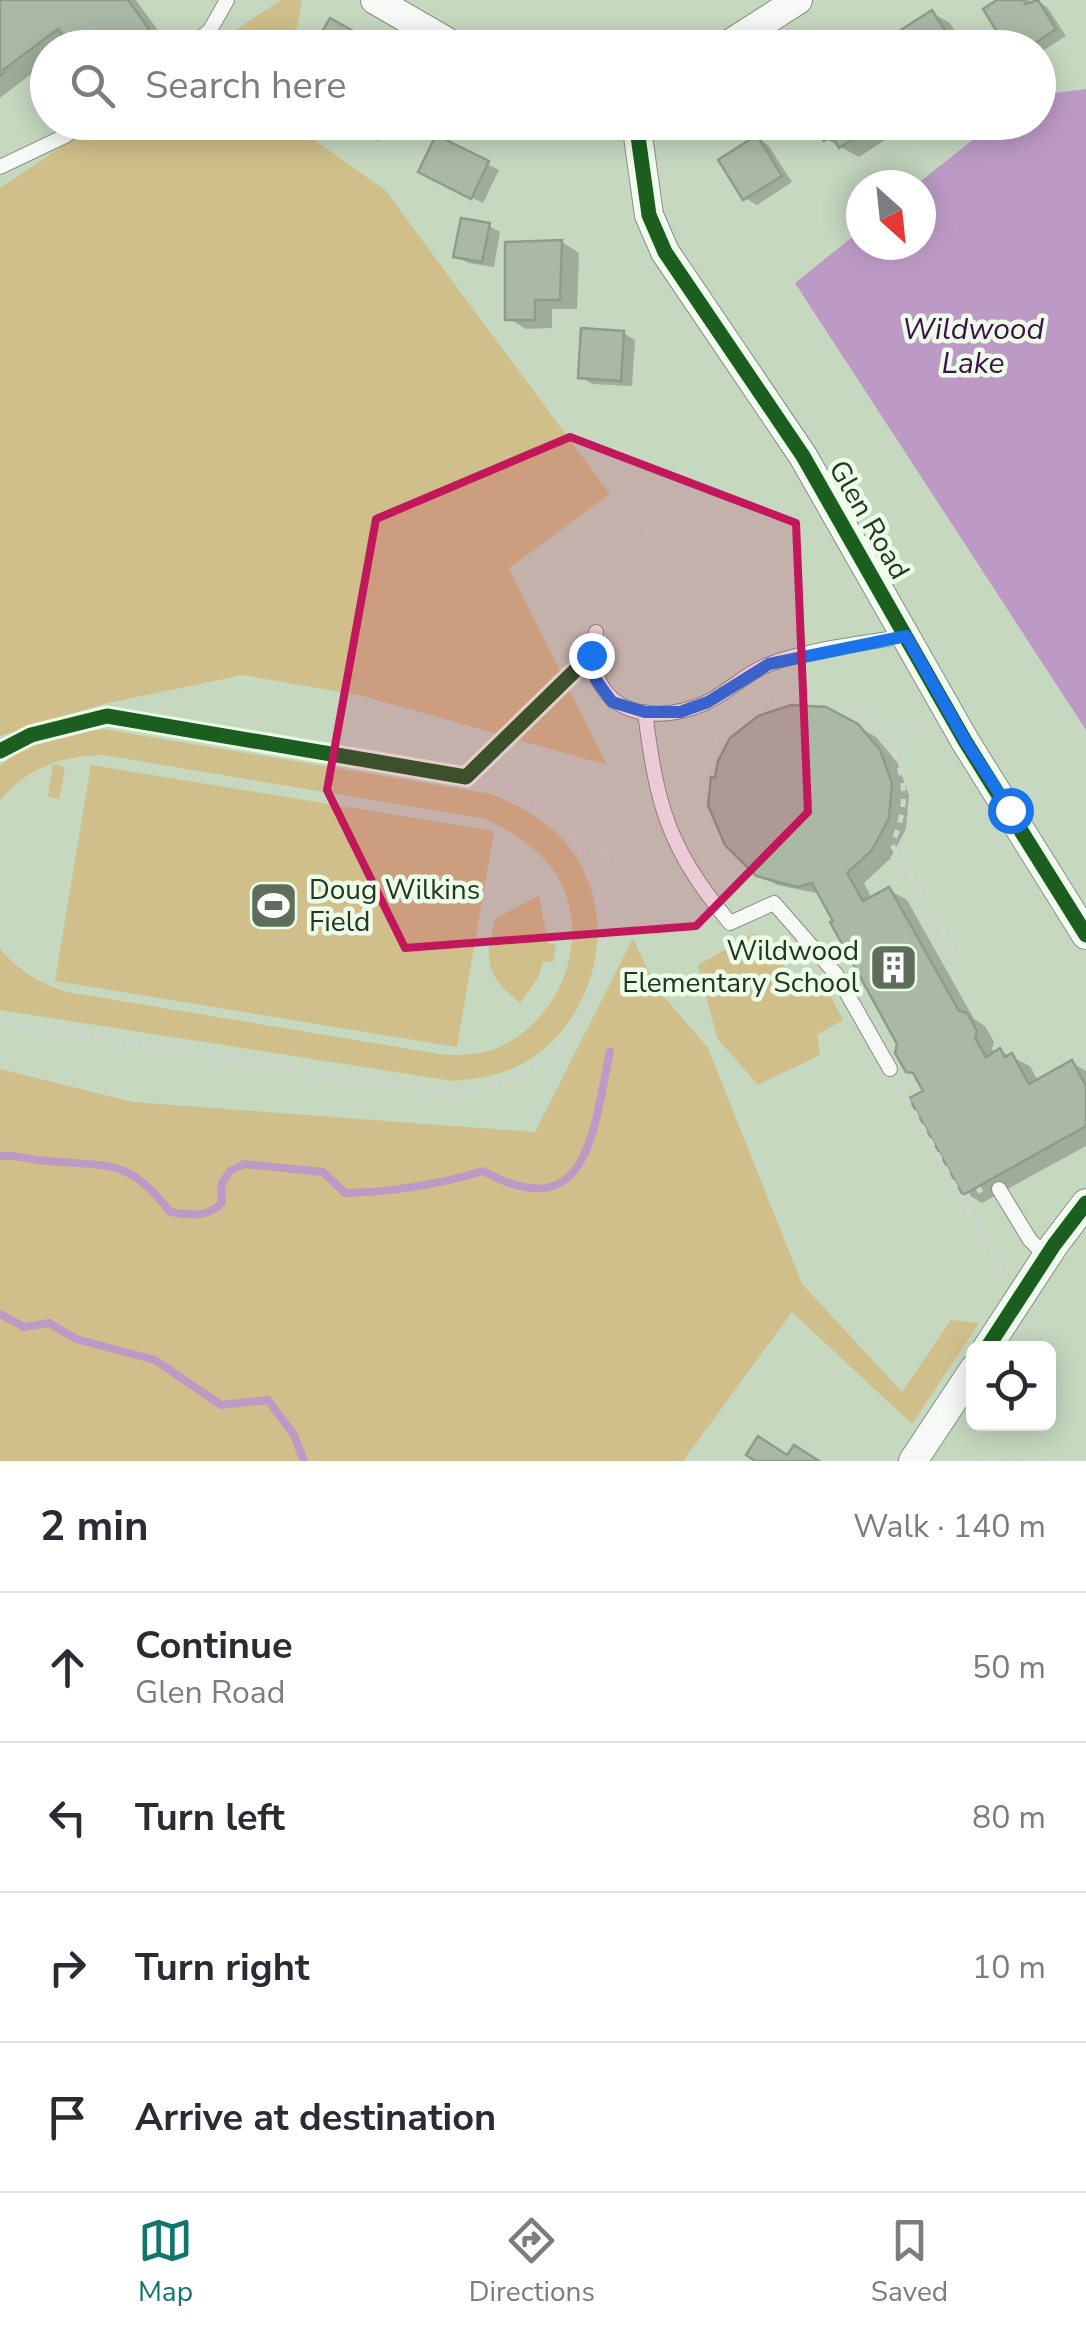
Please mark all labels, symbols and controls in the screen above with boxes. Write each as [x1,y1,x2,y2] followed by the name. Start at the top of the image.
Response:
[30,30,1056,140] search box
[65,58,120,113] icon: search
[145,60,346,111] text: Search here
[846,170,936,260] north arrow
[902,309,1045,384] water label: Wildwood Lake
[820,454,918,586] street label: Glen Road
[569,633,615,679] route end
[988,788,1034,834] route start
[309,871,480,941] place label: Doug Wilkins Field
[248,880,300,932] sports icon: Doug Wilkins Field
[622,932,860,1002] place label: Wildwood Elementary School
[868,941,920,993] building icon: Wildwood Elementary School
[966,1341,1056,1431] map controls
[966,1341,1056,1431] button: locate
[40,1498,149,1555] text: 2 min
[853,1505,1046,1548] text: Walk · 140 m
[135,1620,293,1671] text: Continue
[40,1640,95,1695] icon: ahead
[972,1646,1046,1689] text: 50 m
[135,1671,285,1714] text: Glen Road
[40,1790,95,1845] icon: left
[135,1792,285,1843] text: Turn left
[972,1796,1046,1839] text: 80 m
[40,1940,95,1995] icon: right
[135,1942,310,1993] text: Turn right
[972,1946,1046,1989] text: 10 m
[40,2090,95,2145] icon: arrive
[135,2092,496,2143] text: Arrive at destination
[138,2213,193,2311] tab: Map
[469,2213,595,2311] tab: Directions
[871,2213,948,2311] tab: Saved

